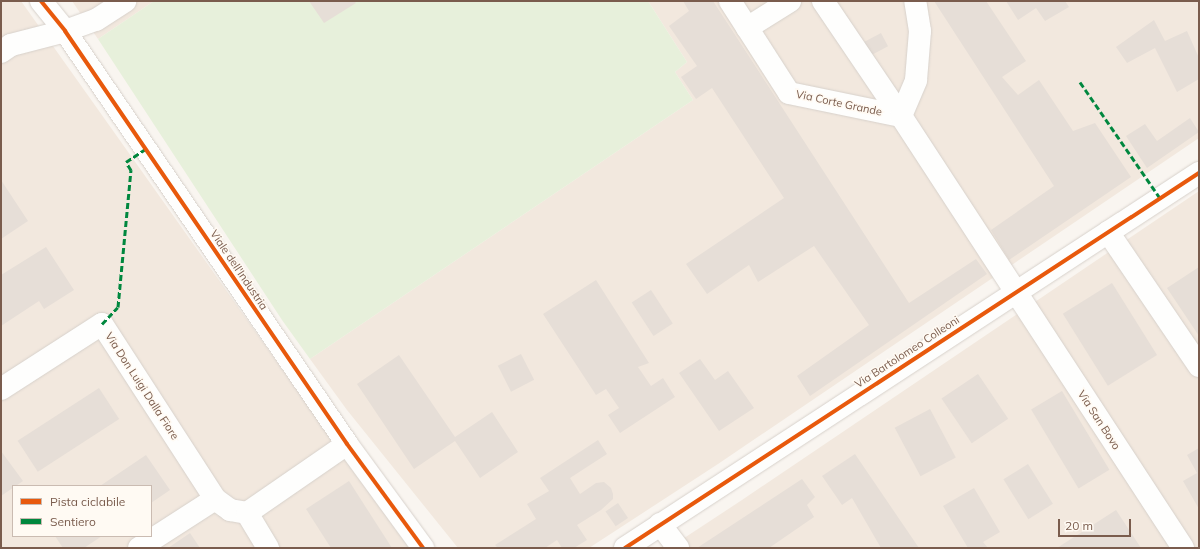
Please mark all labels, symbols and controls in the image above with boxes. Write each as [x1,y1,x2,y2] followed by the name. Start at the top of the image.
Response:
[795,87,883,119] street label: Via Corte Grande
[207,228,271,312] street label: Viale dell'Industria
[852,313,962,391] street label: Via Bartolomeo Colleoni
[102,330,182,442] street label: Via Don Luigi Dalla Fiore
[1075,388,1123,452] street label: Via San Bovo
[12,485,152,537] legend
[50,494,125,509] text: Pista ciclabile
[1060,511,1133,537] scale bar
[50,514,96,529] text: Sentiero
[1065,518,1093,533] text: 20 m

